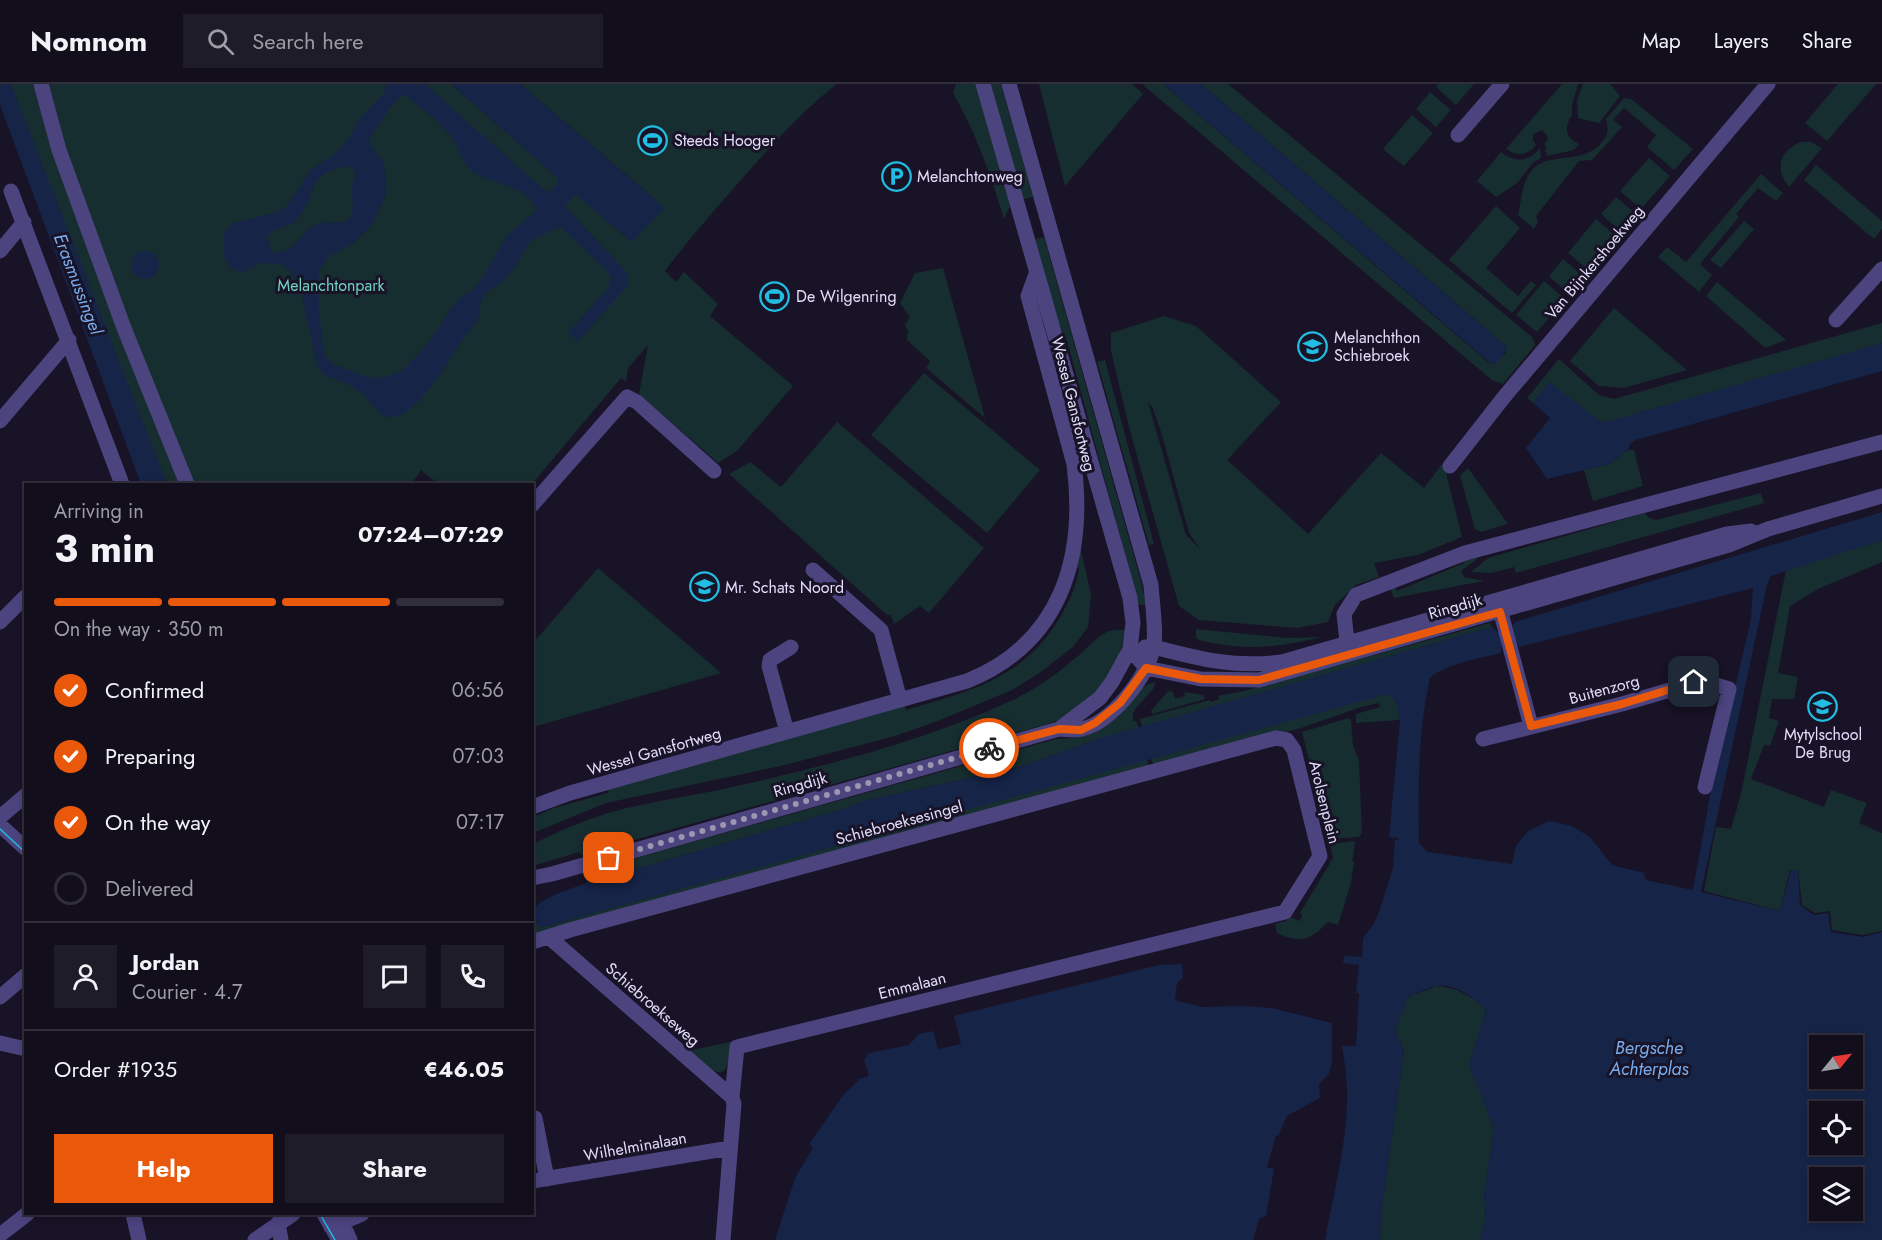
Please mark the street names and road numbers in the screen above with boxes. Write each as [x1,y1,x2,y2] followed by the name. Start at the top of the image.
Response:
[1540,200,1649,324] street label: Van Bijnkershoekweg
[1046,334,1101,474] street label: Wessel Gansfortweg
[1426,588,1486,625] street label: Ringdijk
[1566,669,1642,710] street label: Buitenzorg
[585,721,724,782] street label: Wessel Gansfortweg
[1303,758,1346,846] street label: Arolsenplein
[771,766,831,803] street label: Ringdijk
[833,795,965,850] street label: Schiebroeksesingel
[601,957,705,1052] street label: Schiebroekseweg
[876,966,948,1005] street label: Emmalaan
[582,1126,688,1167] street label: Wilhelminalaan

